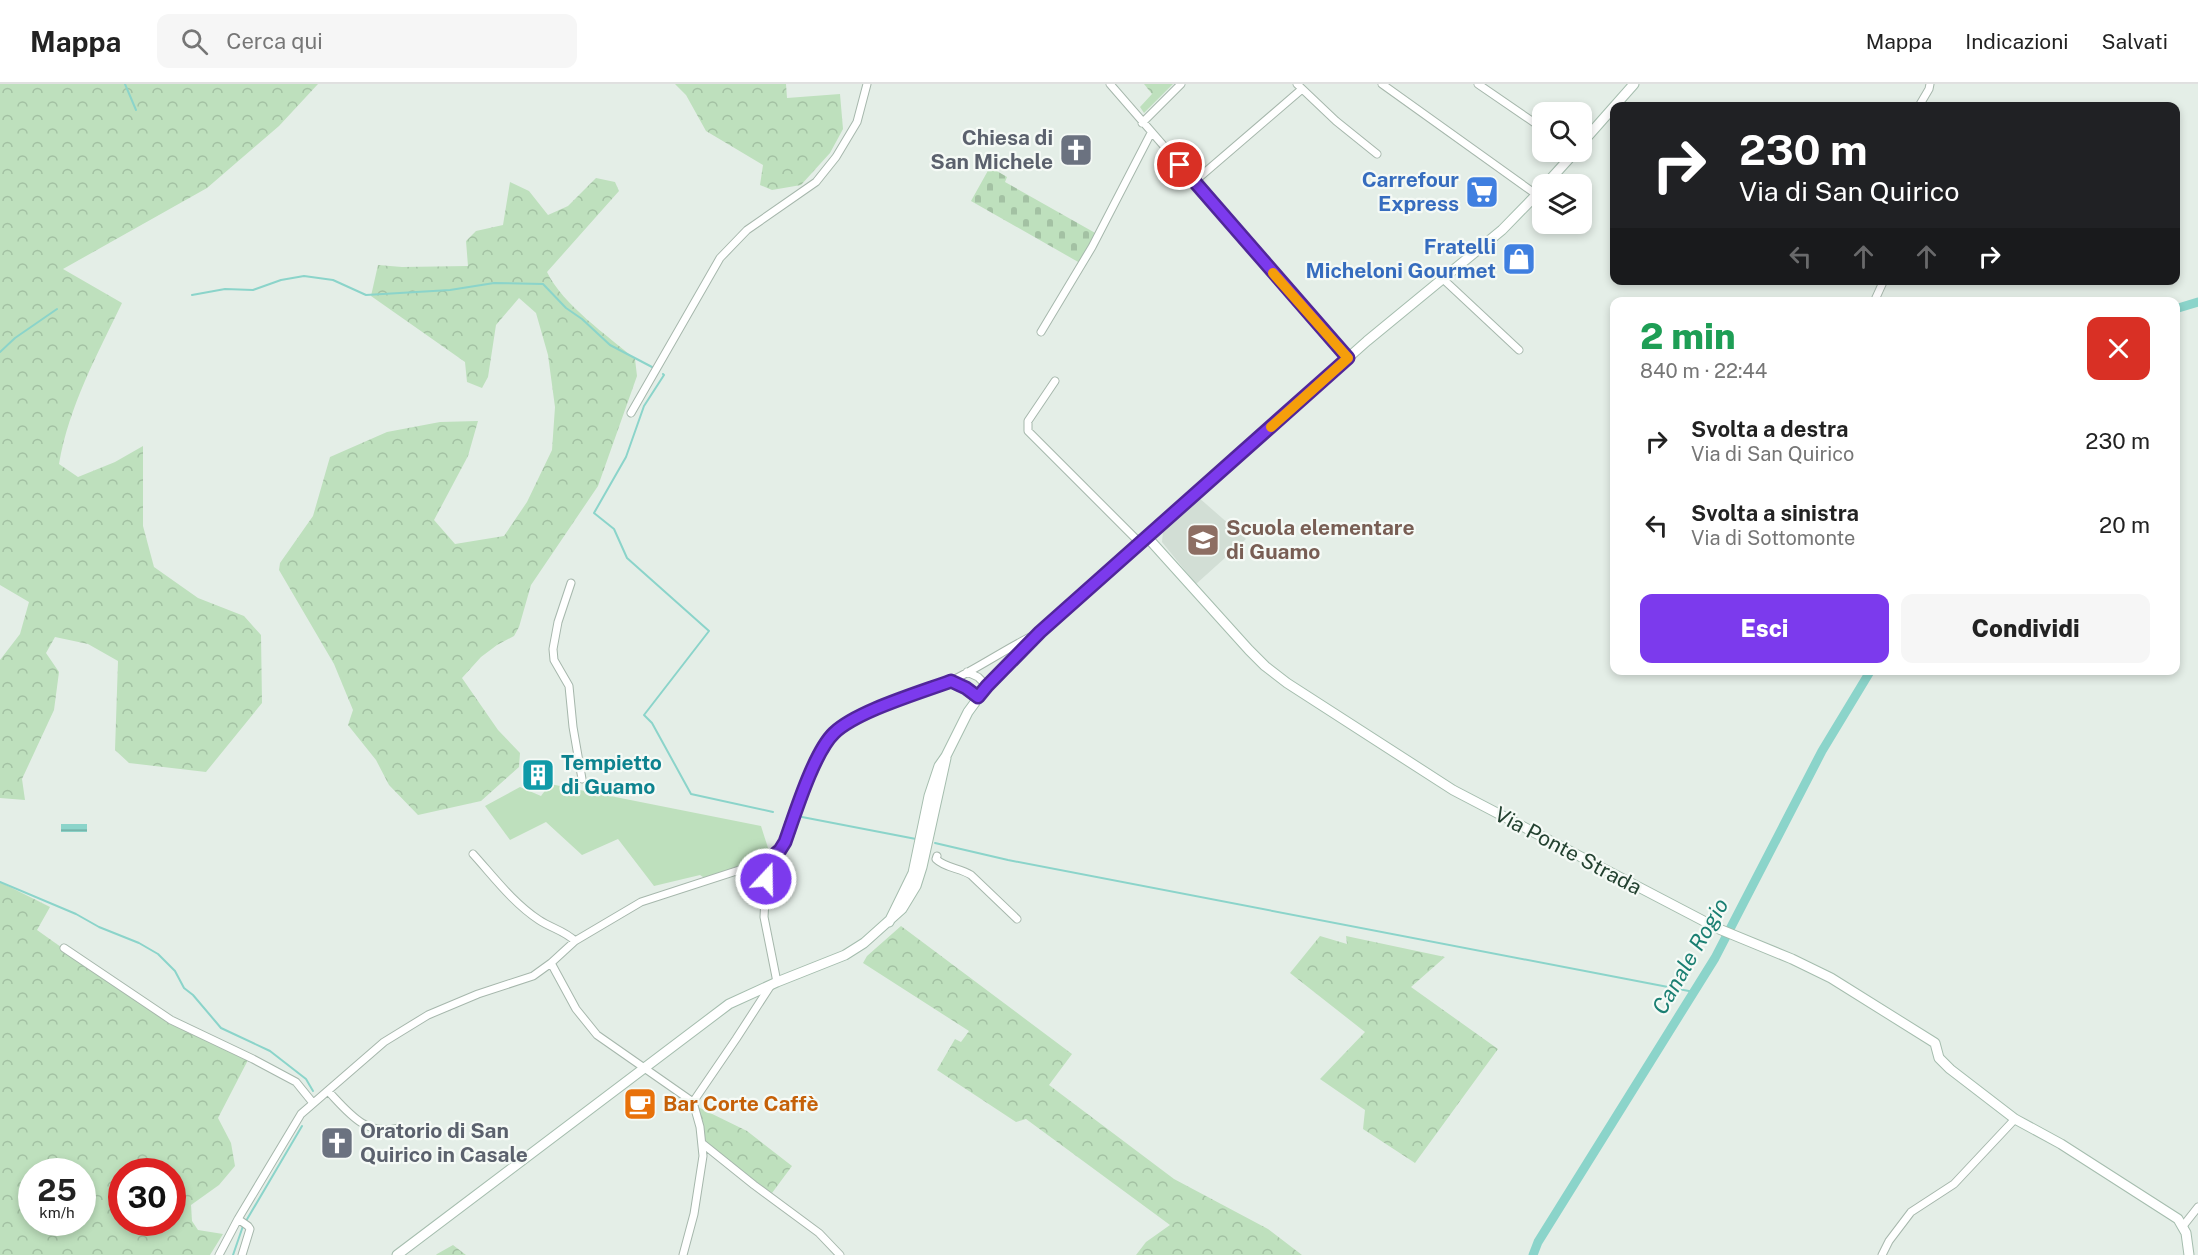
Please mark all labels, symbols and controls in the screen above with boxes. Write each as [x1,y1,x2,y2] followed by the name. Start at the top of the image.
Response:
[157,14,577,68] search box
[30,25,121,58] text: Mappa
[178,25,211,58] icon: search
[226,28,323,54] text: Cerca qui
[1866,29,1932,54] text: Mappa
[1965,29,2069,54] text: Indicazioni
[2102,29,2168,54] text: Salvati
[1532,102,1592,234] map controls
[1532,102,1592,162] button: search
[930,125,1053,174] place label: Chiesa di San Michele
[1739,125,1868,174] text: 230 m
[1640,126,1718,204] icon: right
[1058,132,1094,168] church icon: Chiesa di San Michele
[1154,139,1205,190] pin
[1163,148,1196,181] icon: arrive
[1362,167,1459,216] place label: Carrefour Express
[1464,174,1500,210] supermarket icon: Carrefour Express
[1532,174,1592,234] button: layers
[1739,175,1960,207] text: Via di San Quirico
[1306,234,1496,283] place label: Fratelli Micheloni Gourmet
[1784,240,1817,273] icon: left
[1847,240,1880,273] icon: ahead
[1910,240,1943,273] icon: ahead
[1973,240,2006,273] icon: right
[1501,241,1537,277] shop icon: Fratelli Micheloni Gourmet
[1640,315,1736,357] text: 2 min
[2087,317,2150,380] button: close
[1640,359,1767,383] text: 840 m · 22:44
[1691,416,1848,442] text: Svolta a destra
[1640,425,1673,458] icon: right
[2085,428,2150,454] text: 230 m
[1691,442,1854,466] text: Via di San Quirico
[1691,500,1859,526] text: Svolta a sinistra
[1640,509,1673,542] icon: left
[2099,512,2150,538] text: 20 m
[1226,515,1415,564] place label: Scuola elementare di Guamo
[1185,522,1221,558] school or university icon: Scuola elementare di Guamo
[1691,526,1855,550] text: Via di Sottomonte
[1640,594,1889,663] button: Esci
[1901,594,2150,663] button: Condividi
[561,750,662,799] place label: Tempietto di Guamo
[520,757,556,793] building icon: Tempietto di Guamo
[1490,801,1646,900] street label: Via Ponte Strada
[734,847,798,911] position arrow
[1646,893,1734,1019] water label: Canale Rogio
[622,1086,658,1122] cafe icon: Bar Corte Caffè
[663,1091,819,1116] place label: Bar Corte Caffè
[360,1118,528,1167] place label: Oratorio di San Quirico in Casale
[319,1125,355,1161] church icon: Oratorio di San Quirico in Casale
[108,1158,186,1236] speed limit sign: 30
[37,1172,77,1208] text: 25
[39,1204,75,1221] text: km/h

